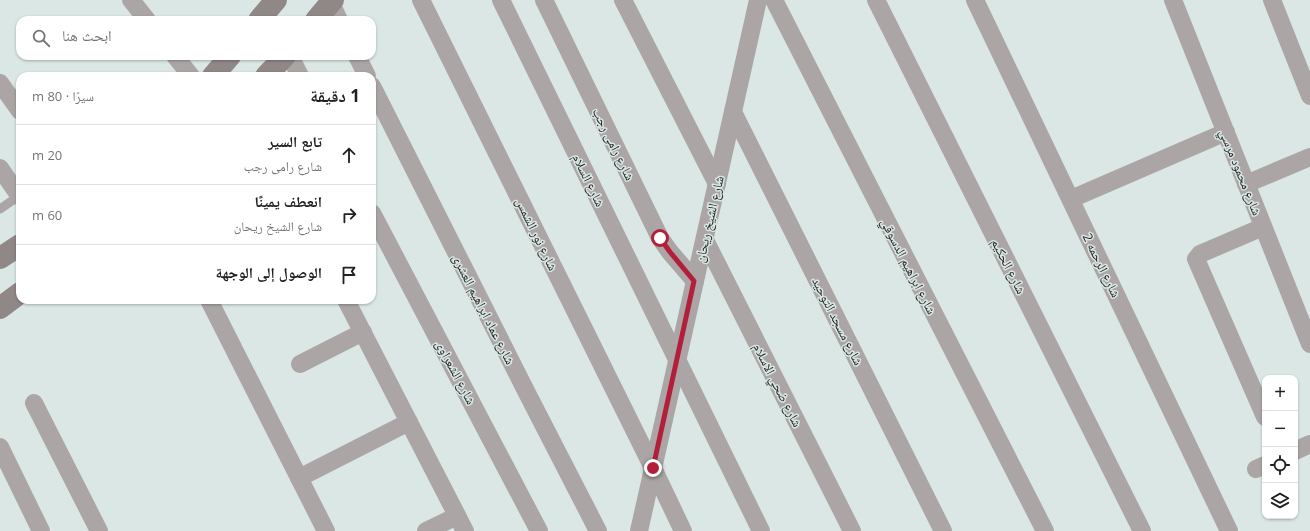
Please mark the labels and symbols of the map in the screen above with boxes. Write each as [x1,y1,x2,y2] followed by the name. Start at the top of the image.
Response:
[588,105,639,184] street label: شارع رامى رجب
[1213,126,1266,219] street label: شارع محمود مرسي
[568,151,610,210] street label: شارع السلام
[690,174,729,264] street label: شارع الشيخ ريحان
[511,194,562,274] street label: شارع نور الشمس
[875,215,941,318] street label: شارع ابراهيم الدسوقي
[651,229,669,247] route start
[1078,230,1125,301] street label: شارع الرحمه 2
[986,235,1031,297] street label: شارع الحكيم
[447,251,520,368] street label: شارع عماد ابراهيم العشرى
[807,274,868,369] street label: شارع مسجد التوحيد
[431,337,480,408] street label: شارع الشعراوى
[747,340,807,431] street label: شارع ضحي الاسلام
[644,459,662,477] route end

